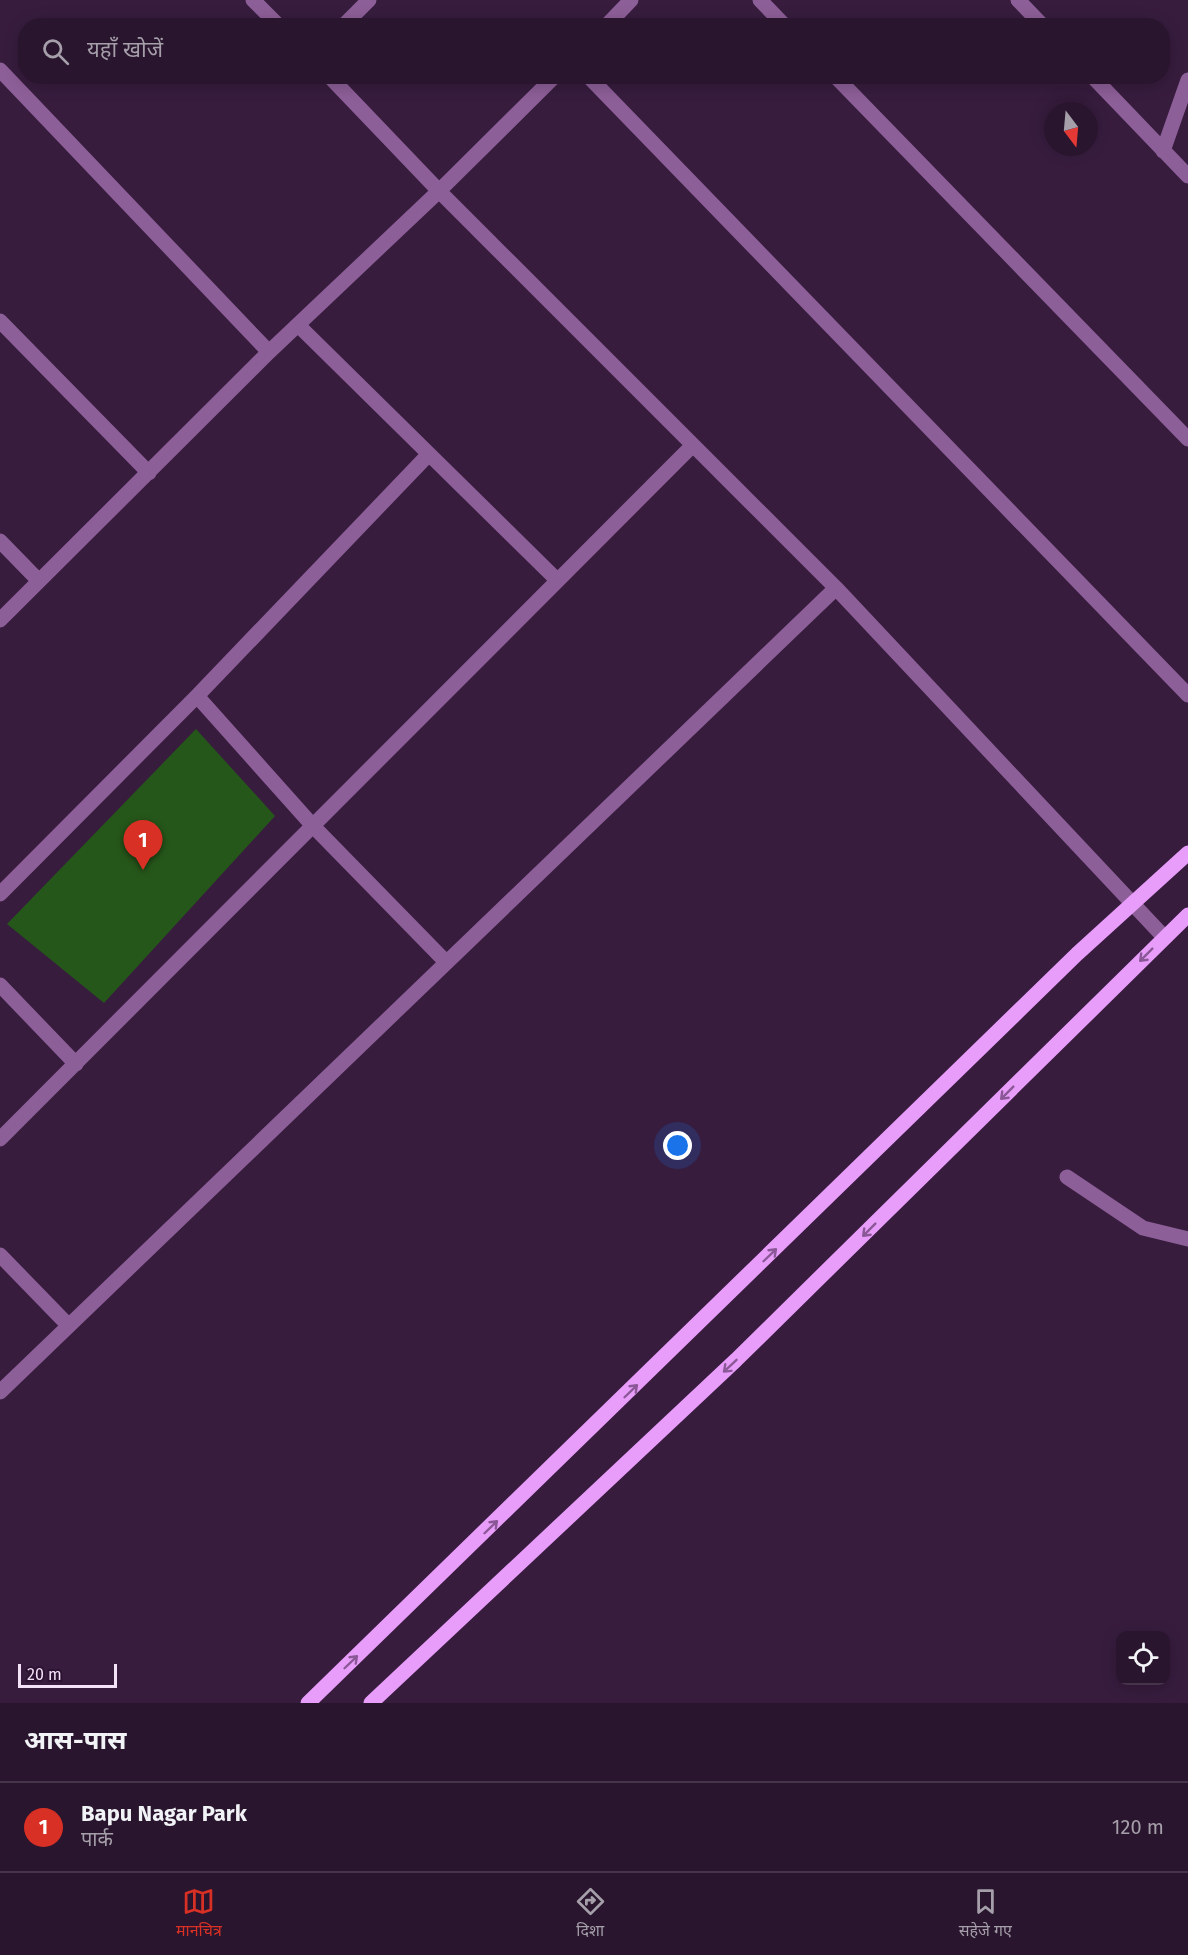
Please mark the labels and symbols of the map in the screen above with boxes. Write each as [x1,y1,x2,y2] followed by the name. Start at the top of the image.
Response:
[1044,102,1098,156] north arrow
[124,820,162,870] pin: 1
[1138,948,1153,963] one-way arrow
[1000,1085,1015,1100] one-way arrow
[663,1131,692,1160] your location
[861,1222,876,1237] one-way arrow
[762,1247,777,1262] one-way arrow
[722,1359,737,1374] one-way arrow
[623,1384,638,1398] one-way arrow
[483,1519,498,1534] one-way arrow
[343,1655,358,1670] one-way arrow
[18,1661,117,1688] scale bar

